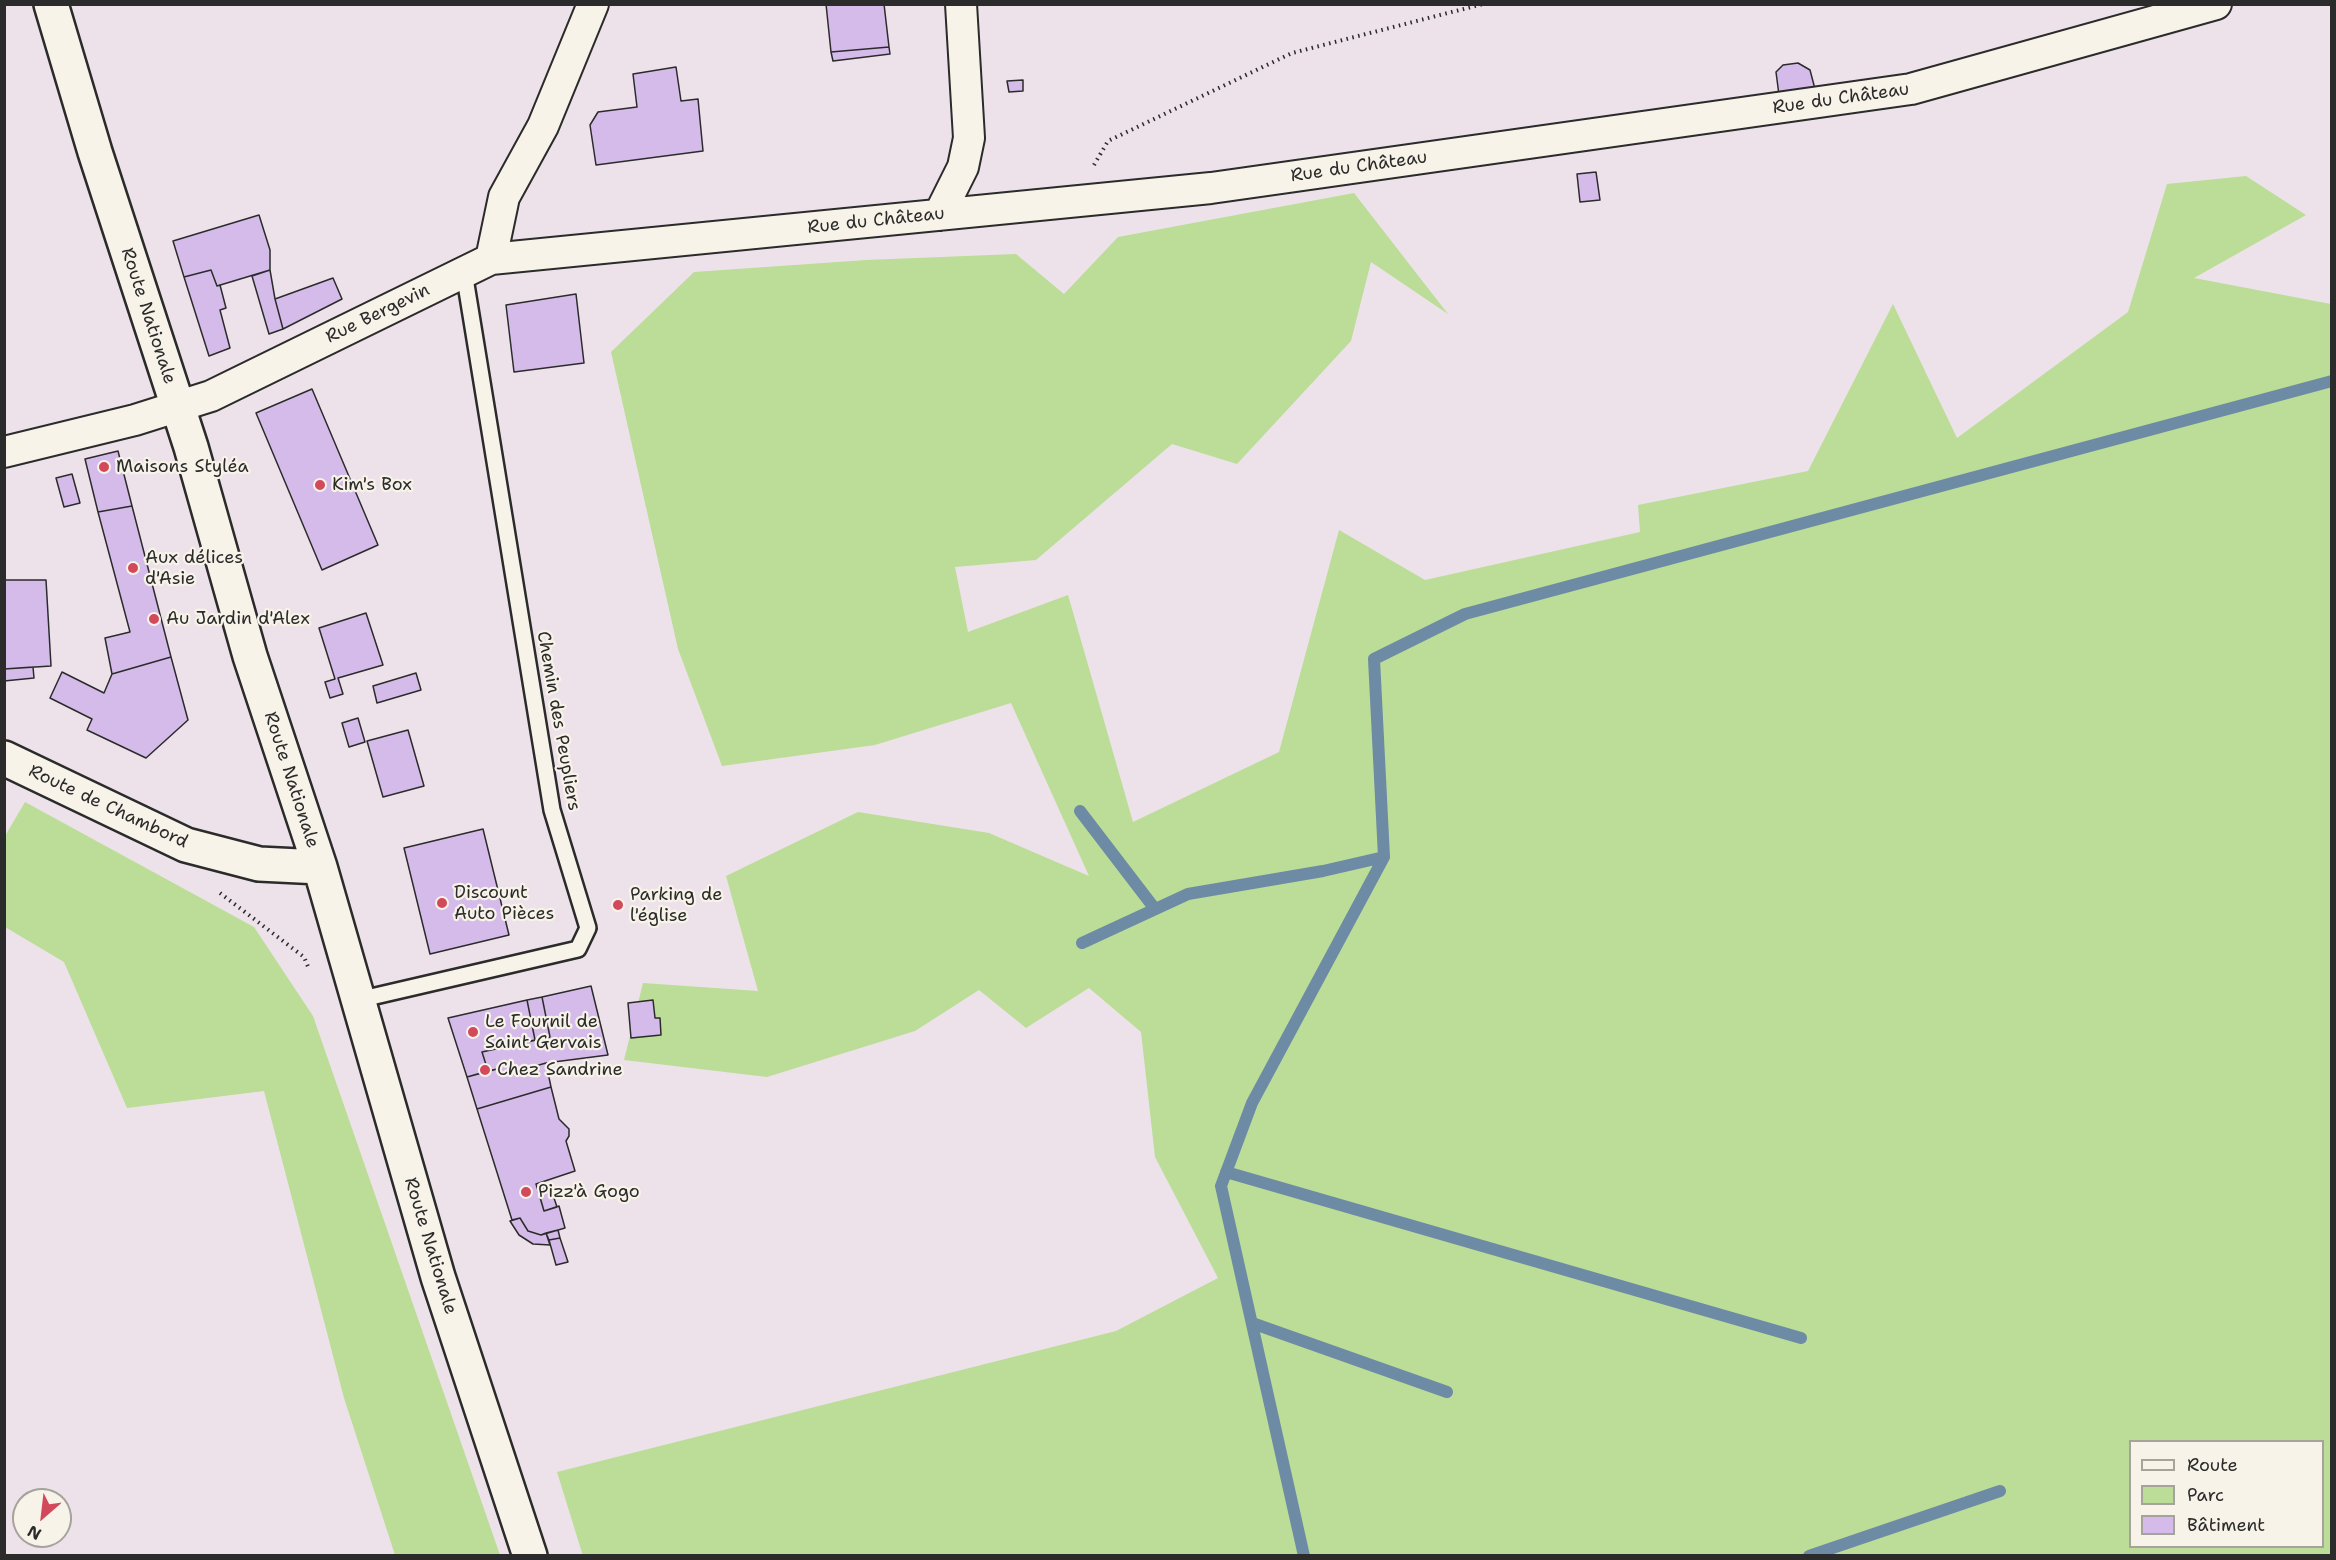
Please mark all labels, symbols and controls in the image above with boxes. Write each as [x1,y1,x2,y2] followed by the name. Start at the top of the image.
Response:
[1771,79,1911,119] street label: Rue du Château
[1289,147,1429,187] street label: Rue du Château
[806,203,946,239] street label: Rue du Château
[116,245,180,387] street label: Route Nationale
[323,280,433,348] street label: Rue Bergevin
[116,456,249,478] place label: Maisons Styléa
[97,460,111,474] marker: Maisons Styléa
[332,474,412,496] place label: Kim's Box
[313,478,327,492] marker: Kim's Box
[145,547,243,590] place label: Aux délices d'Asie
[126,561,140,575] marker: Aux délices d'Asie
[166,608,310,630] place label: Au Jardin d'Alex
[147,612,161,626] marker: Au Jardin d'Alex
[532,629,584,813] street label: Chemin des Peupliers
[259,709,323,851] street label: Route Nationale
[25,761,191,853] street label: Route de Chambord
[454,882,554,924] place label: Discount Auto Pièces
[630,884,723,926] place label: Parking de l'église
[435,896,449,910] marker: Discount Auto Pièces
[611,898,625,912] marker: Parking de l'église
[485,1011,602,1054] place label: Le Fournil de Saint Gervais
[466,1025,480,1039] marker: Le Fournil de Saint Gervais
[497,1059,623,1081] place label: Chez Sandrine
[478,1063,492,1077] marker: Chez Sandrine
[399,1175,461,1317] street label: Route Nationale
[538,1181,640,1203] place label: Pizz'à Gogo
[519,1185,533,1199] marker: Pizz'à Gogo
[2129,1440,2324,1548] legend
[2187,1453,2238,1477] text: Route
[2187,1483,2224,1507] text: Parc
[12,1488,72,1548] north arrow
[2187,1513,2265,1537] text: Bâtiment
[24,1520,45,1545] text: N

